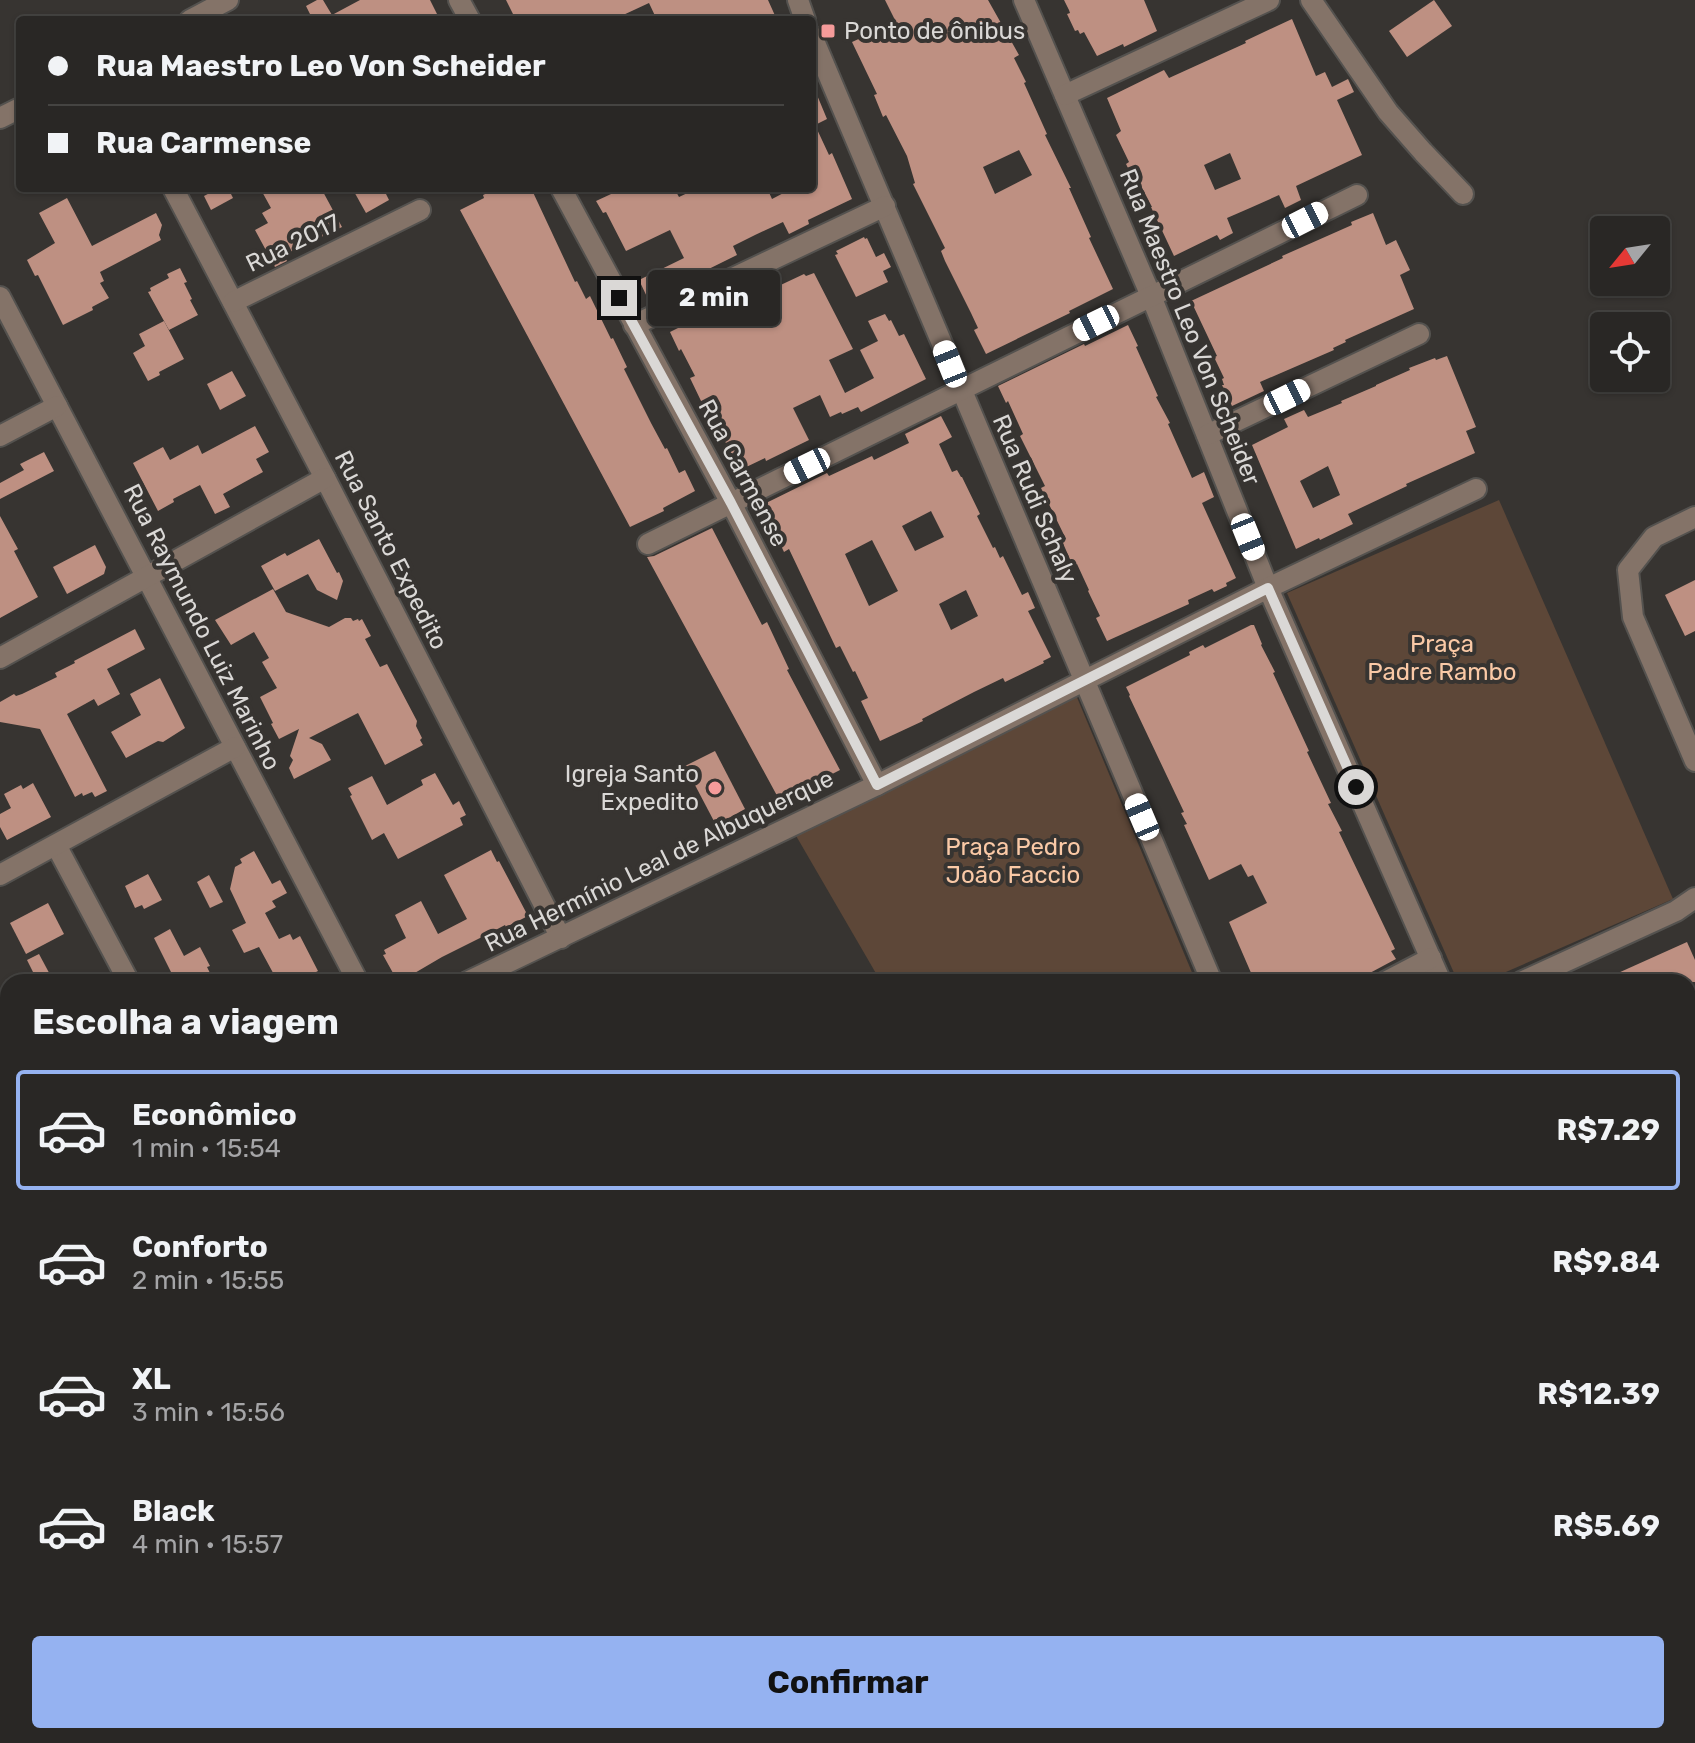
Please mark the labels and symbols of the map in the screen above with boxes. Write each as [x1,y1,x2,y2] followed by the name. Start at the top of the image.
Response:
[844,17,1025,45] place label: Ponto de ônibus
[819,22,837,40] marker: Ponto de ônibus
[1114,165,1266,489] street label: Rua Maestro Leo Von Scheider
[1278,198,1332,242] car
[241,208,345,278] street label: Rua 2017
[1590,216,1670,296] north arrow
[647,270,779,326] callout: 2 min
[601,280,637,316] route end
[1069,302,1123,344] car
[930,337,970,391] car
[1260,376,1314,418] car
[692,395,794,551] street label: Rua Carmense
[987,410,1083,588] street label: Rua Rudi Schaly
[780,445,834,487] car
[329,446,453,654] street label: Rua Santo Expedito
[118,479,286,775] street label: Rua Raymundo Luiz Marinho
[1228,510,1268,564] car
[1367,630,1517,686] park label: Praça Padre Rambo
[565,760,699,816] place label: Igreja Santo Expedito
[480,764,838,958] street label: Rua Hermínio Leal de Albuquerque
[1338,769,1374,805] route start
[706,779,724,797] marker: Igreja Santo Expedito
[1122,790,1162,844] car
[945,833,1081,889] park label: Praça Pedro João Faccio

